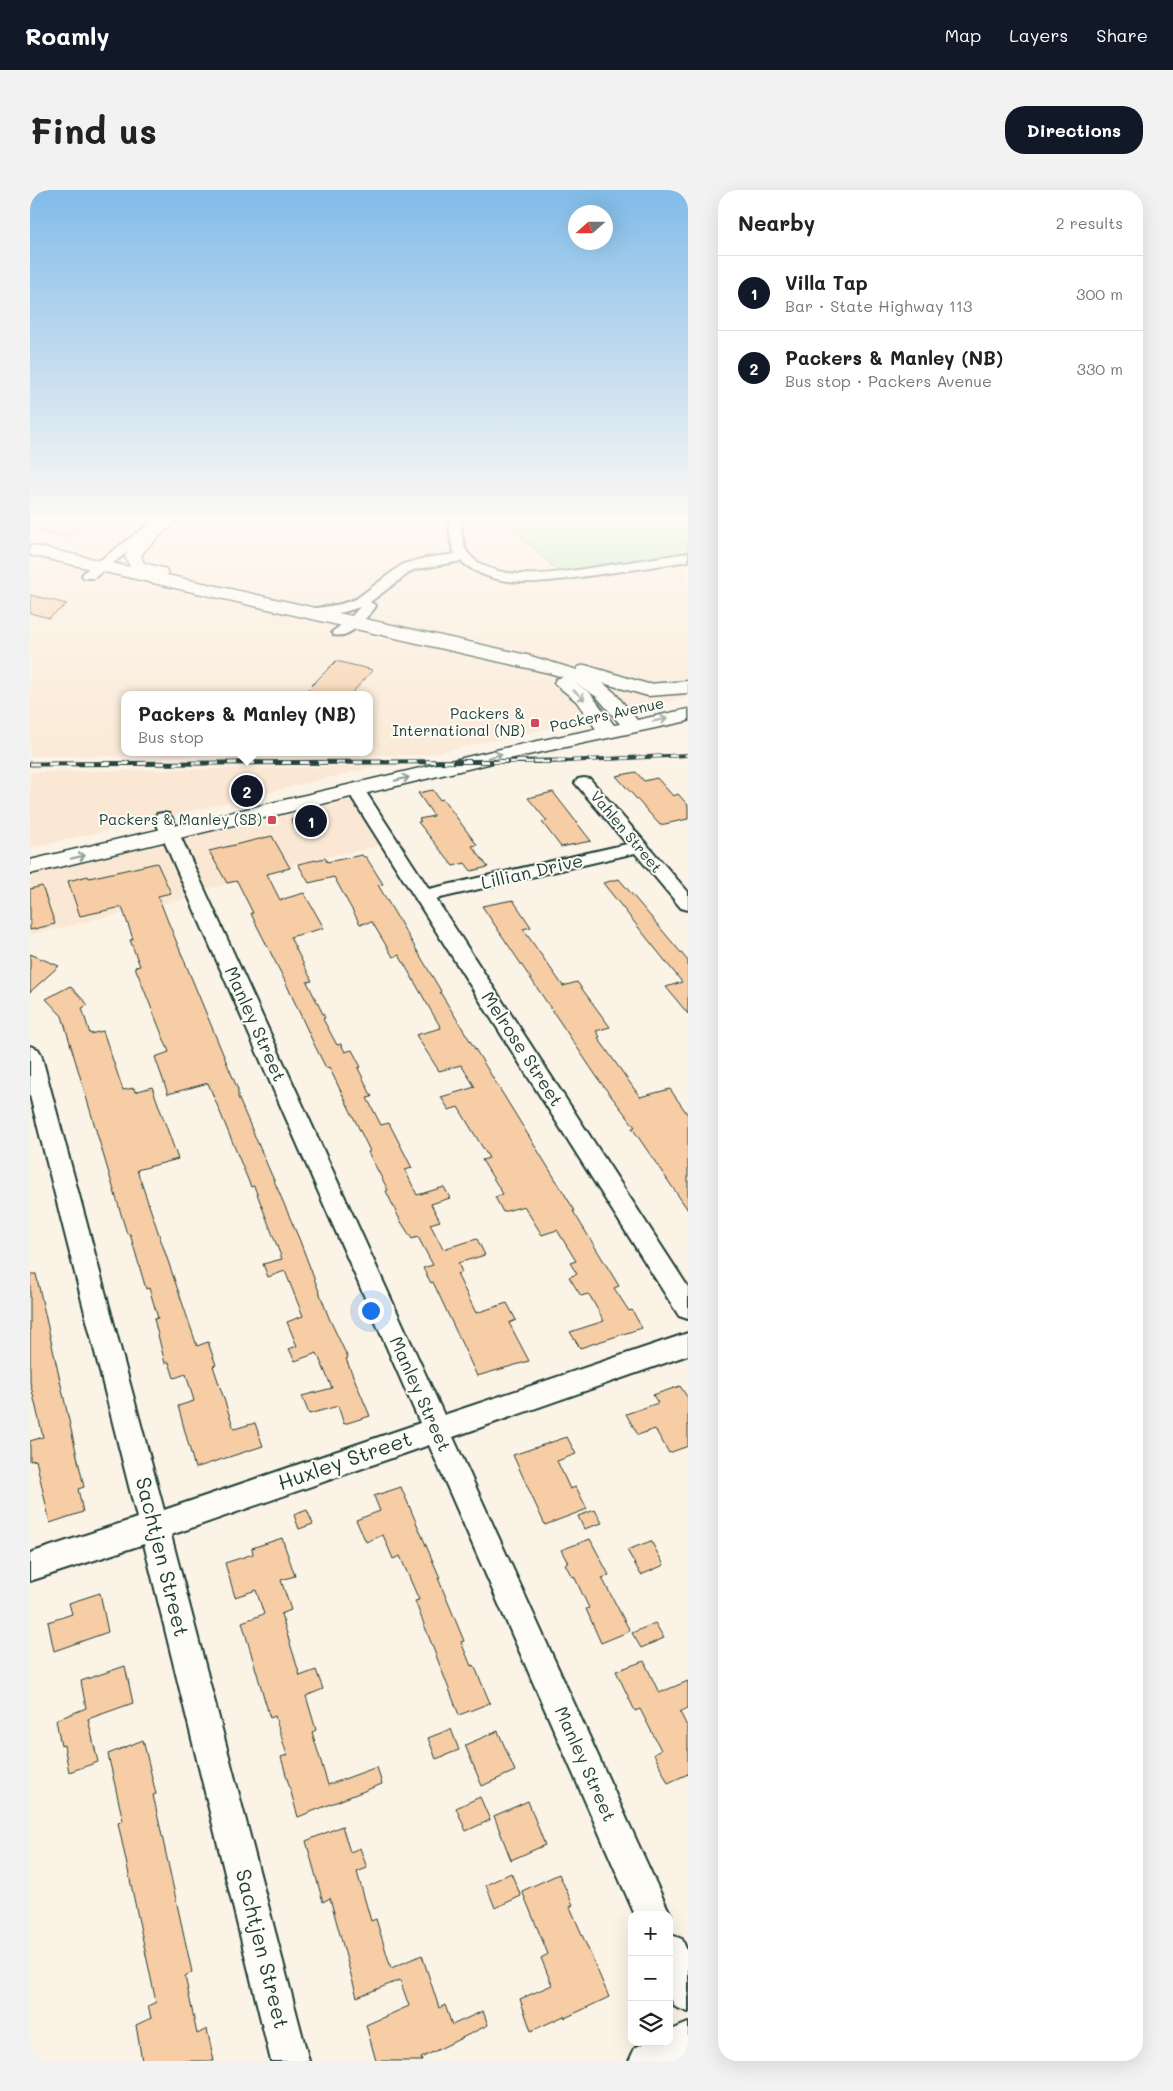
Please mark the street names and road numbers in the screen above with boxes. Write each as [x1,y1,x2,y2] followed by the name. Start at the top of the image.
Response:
[548,692,666,736] street label: Packers Avenue
[587,786,667,877] street label: Vahlen Street
[478,848,585,894] street label: Lillian Drive
[220,962,292,1085] street label: Manley Street
[477,986,569,1111] street label: Melrose Street
[385,1332,457,1455] street label: Manley Street
[274,1424,415,1495] street label: Huxley Street
[131,1474,196,1639] street label: Sachtjen Street
[550,1702,622,1825] street label: Manley Street
[231,1866,296,2031] street label: Sachtjen Street

